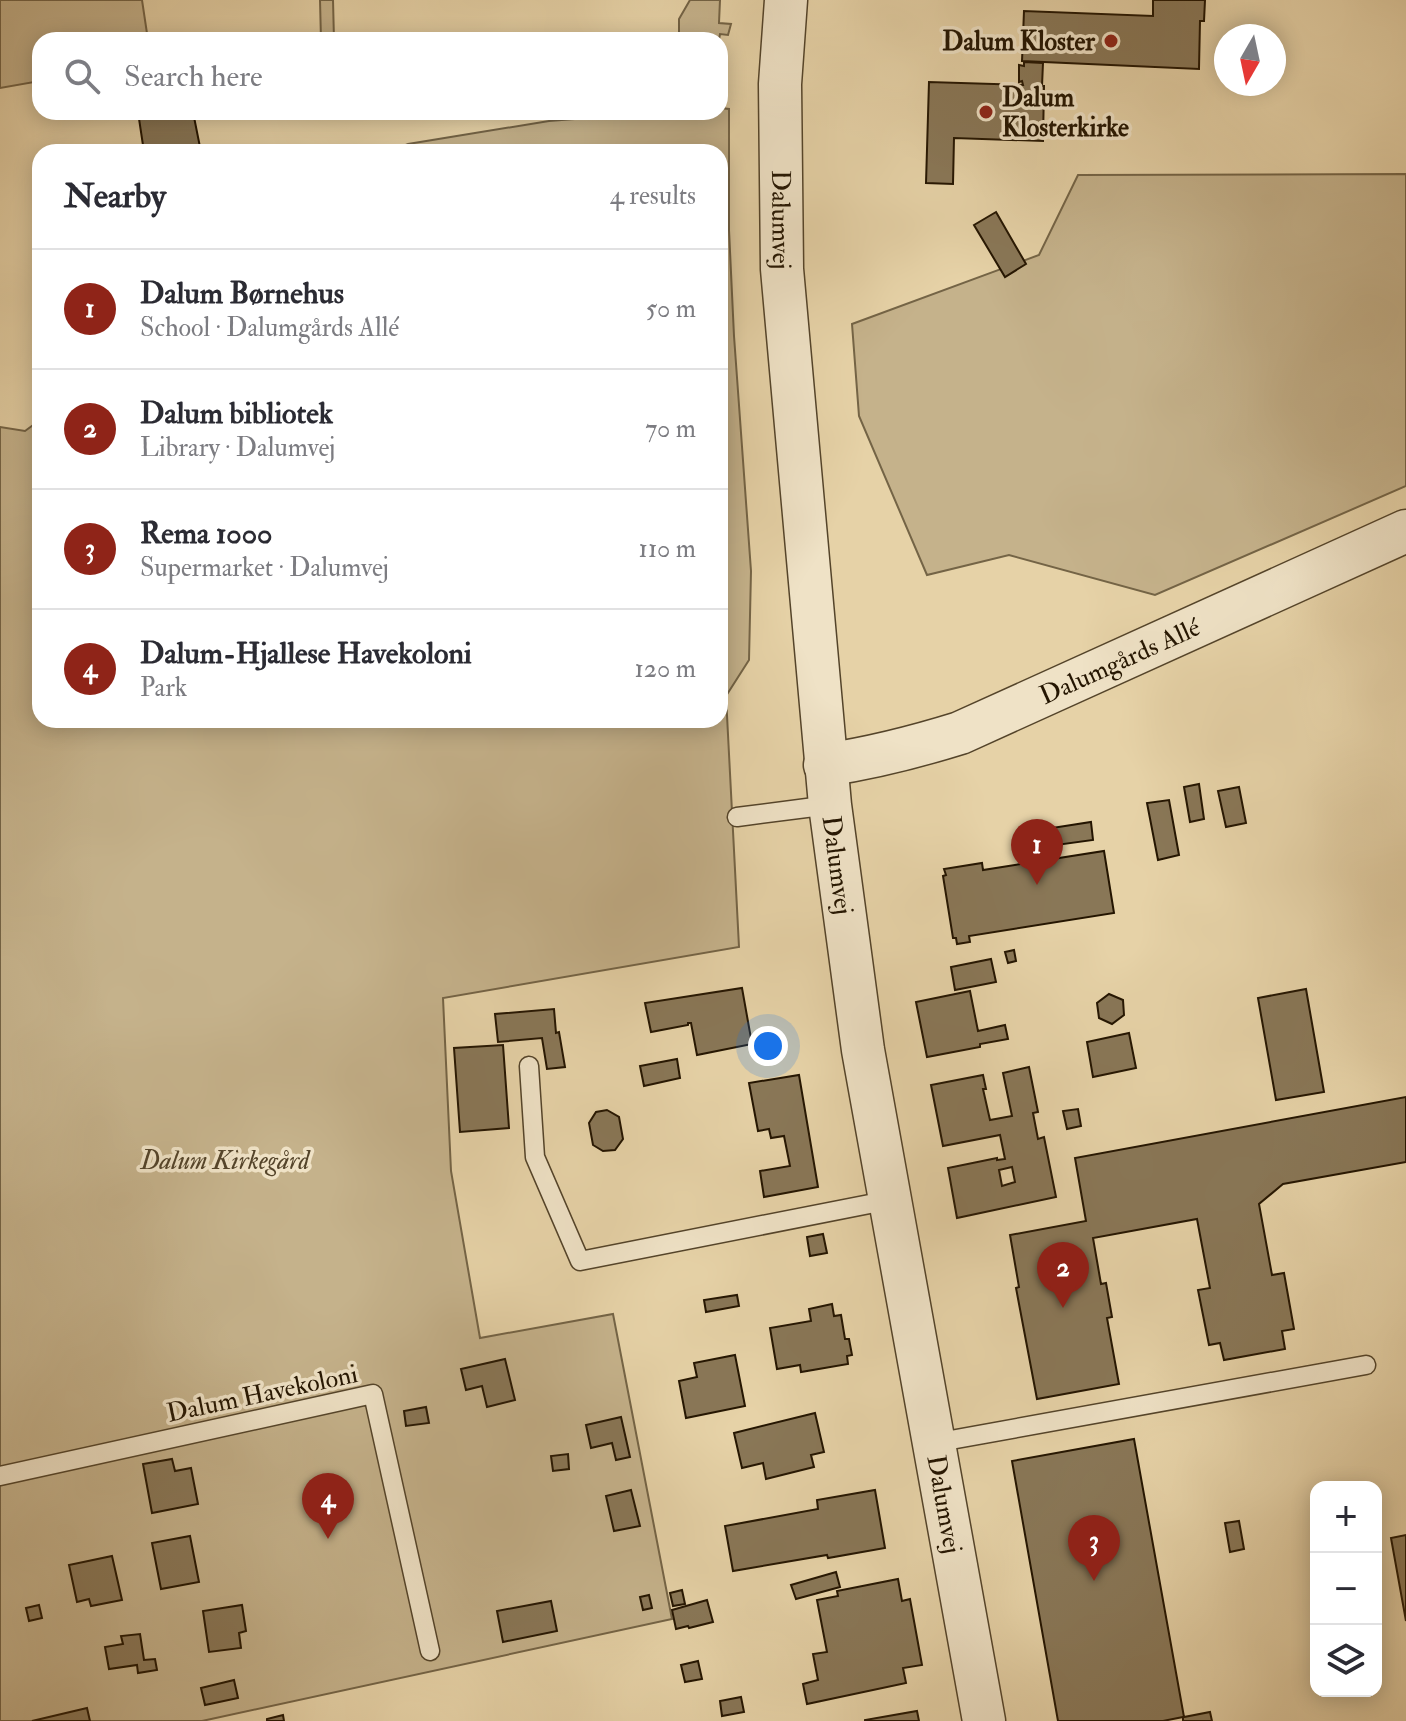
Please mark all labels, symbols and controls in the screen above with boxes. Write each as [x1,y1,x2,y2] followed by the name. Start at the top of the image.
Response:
[1214,24,1286,96] north arrow
[942,26,1095,58] place label: Dalum Kloster
[32,32,728,120] search box
[1102,32,1120,50] marker: Dalum Kloster
[60,54,104,98] icon: search
[124,58,263,95] text: Search here
[1002,82,1129,144] place label: Dalum Klosterkirke
[977,103,995,121] marker: Dalum Klosterkirke
[764,170,797,270] street label: Dalumvej
[64,175,166,218] text: Nearby
[610,180,696,212] text: 4 results
[140,275,344,312] text: Dalum Børnehus
[85,293,95,325] text: 1
[646,293,696,325] text: 50 m
[140,312,399,344] text: School · Dalumgårds Allé
[140,395,333,432] text: Dalum bibliotek
[83,413,97,445] text: 2
[645,413,696,445] text: 70 m
[140,432,335,464] text: Library · Dalumvej
[140,515,272,552] text: Rema 1000
[85,533,95,565] text: 3
[639,533,696,565] text: 110 m
[140,552,389,584] text: Supermarket · Dalumvej
[1035,611,1205,712] street label: Dalumgårds Allé
[140,635,472,672] text: Dalum-Hjallese Havekoloni
[83,653,97,685] text: 4
[635,653,696,685] text: 120 m
[140,672,187,704] text: Park
[815,814,860,917] street label: Dalumvej
[1011,819,1063,885] pin: 1
[748,1026,788,1066] your location
[139,1145,312,1177] park label: Dalum Kirkegård
[1037,1242,1089,1308] pin: 2
[164,1358,361,1430] street label: Dalum Havekoloni
[919,1452,968,1556] street label: Dalumvej
[302,1473,354,1539] pin: 4
[1310,1481,1382,1697] map controls
[1310,1481,1382,1553] button: +
[1068,1515,1120,1581] pin: 3
[1310,1553,1382,1625] button: −
[1310,1625,1382,1697] button: layers

